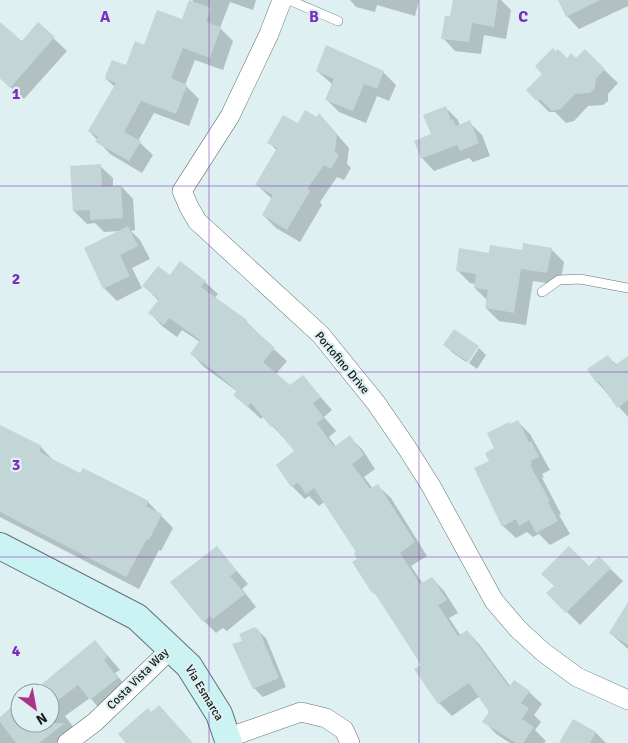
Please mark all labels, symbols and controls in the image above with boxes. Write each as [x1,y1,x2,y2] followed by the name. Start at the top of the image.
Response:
[100,7,111,27] text: A
[309,7,319,27] text: B
[518,7,528,27] text: C
[12,84,21,104] text: 1
[12,269,20,289] text: 2
[312,329,372,397] street label: Portofino Drive
[12,455,20,475] text: 3
[12,641,21,661] text: 4
[104,645,172,713] street label: Costa Vista Way
[181,662,227,724] street label: Via Esmarca
[10,683,60,733] north arrow
[33,709,50,728] text: N

